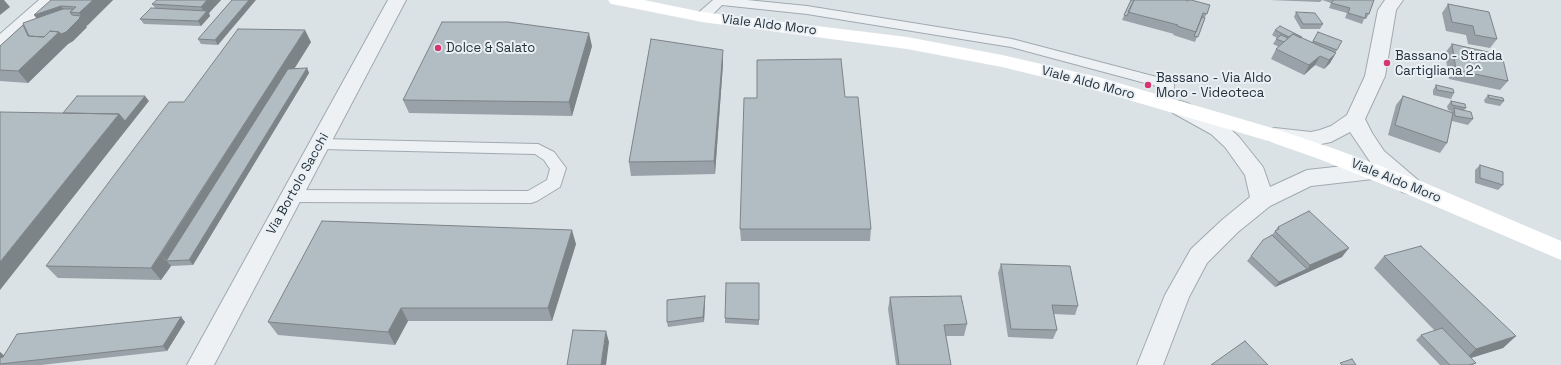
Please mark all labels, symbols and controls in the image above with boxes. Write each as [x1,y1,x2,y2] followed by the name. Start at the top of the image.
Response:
[720,11,818,39] street label: Viale Aldo Moro
[446,40,535,56] place label: Dolce & Salato
[433,43,443,53] marker: Dolce & Salato
[1395,48,1503,79] place label: Bassano - Strada Cartigliana 2^
[1382,58,1392,68] marker: Bassano - Strada Cartigliana 2^
[1040,63,1136,103] street label: Viale Aldo Moro
[1156,70,1272,101] place label: Bassano - Via Aldo Moro - Videoteca
[1143,80,1153,90] marker: Bassano - Via Aldo Moro - Videoteca
[264,130,332,238] street label: Via Bortolo Sacchi
[1349,156,1443,206] street label: Viale Aldo Moro

